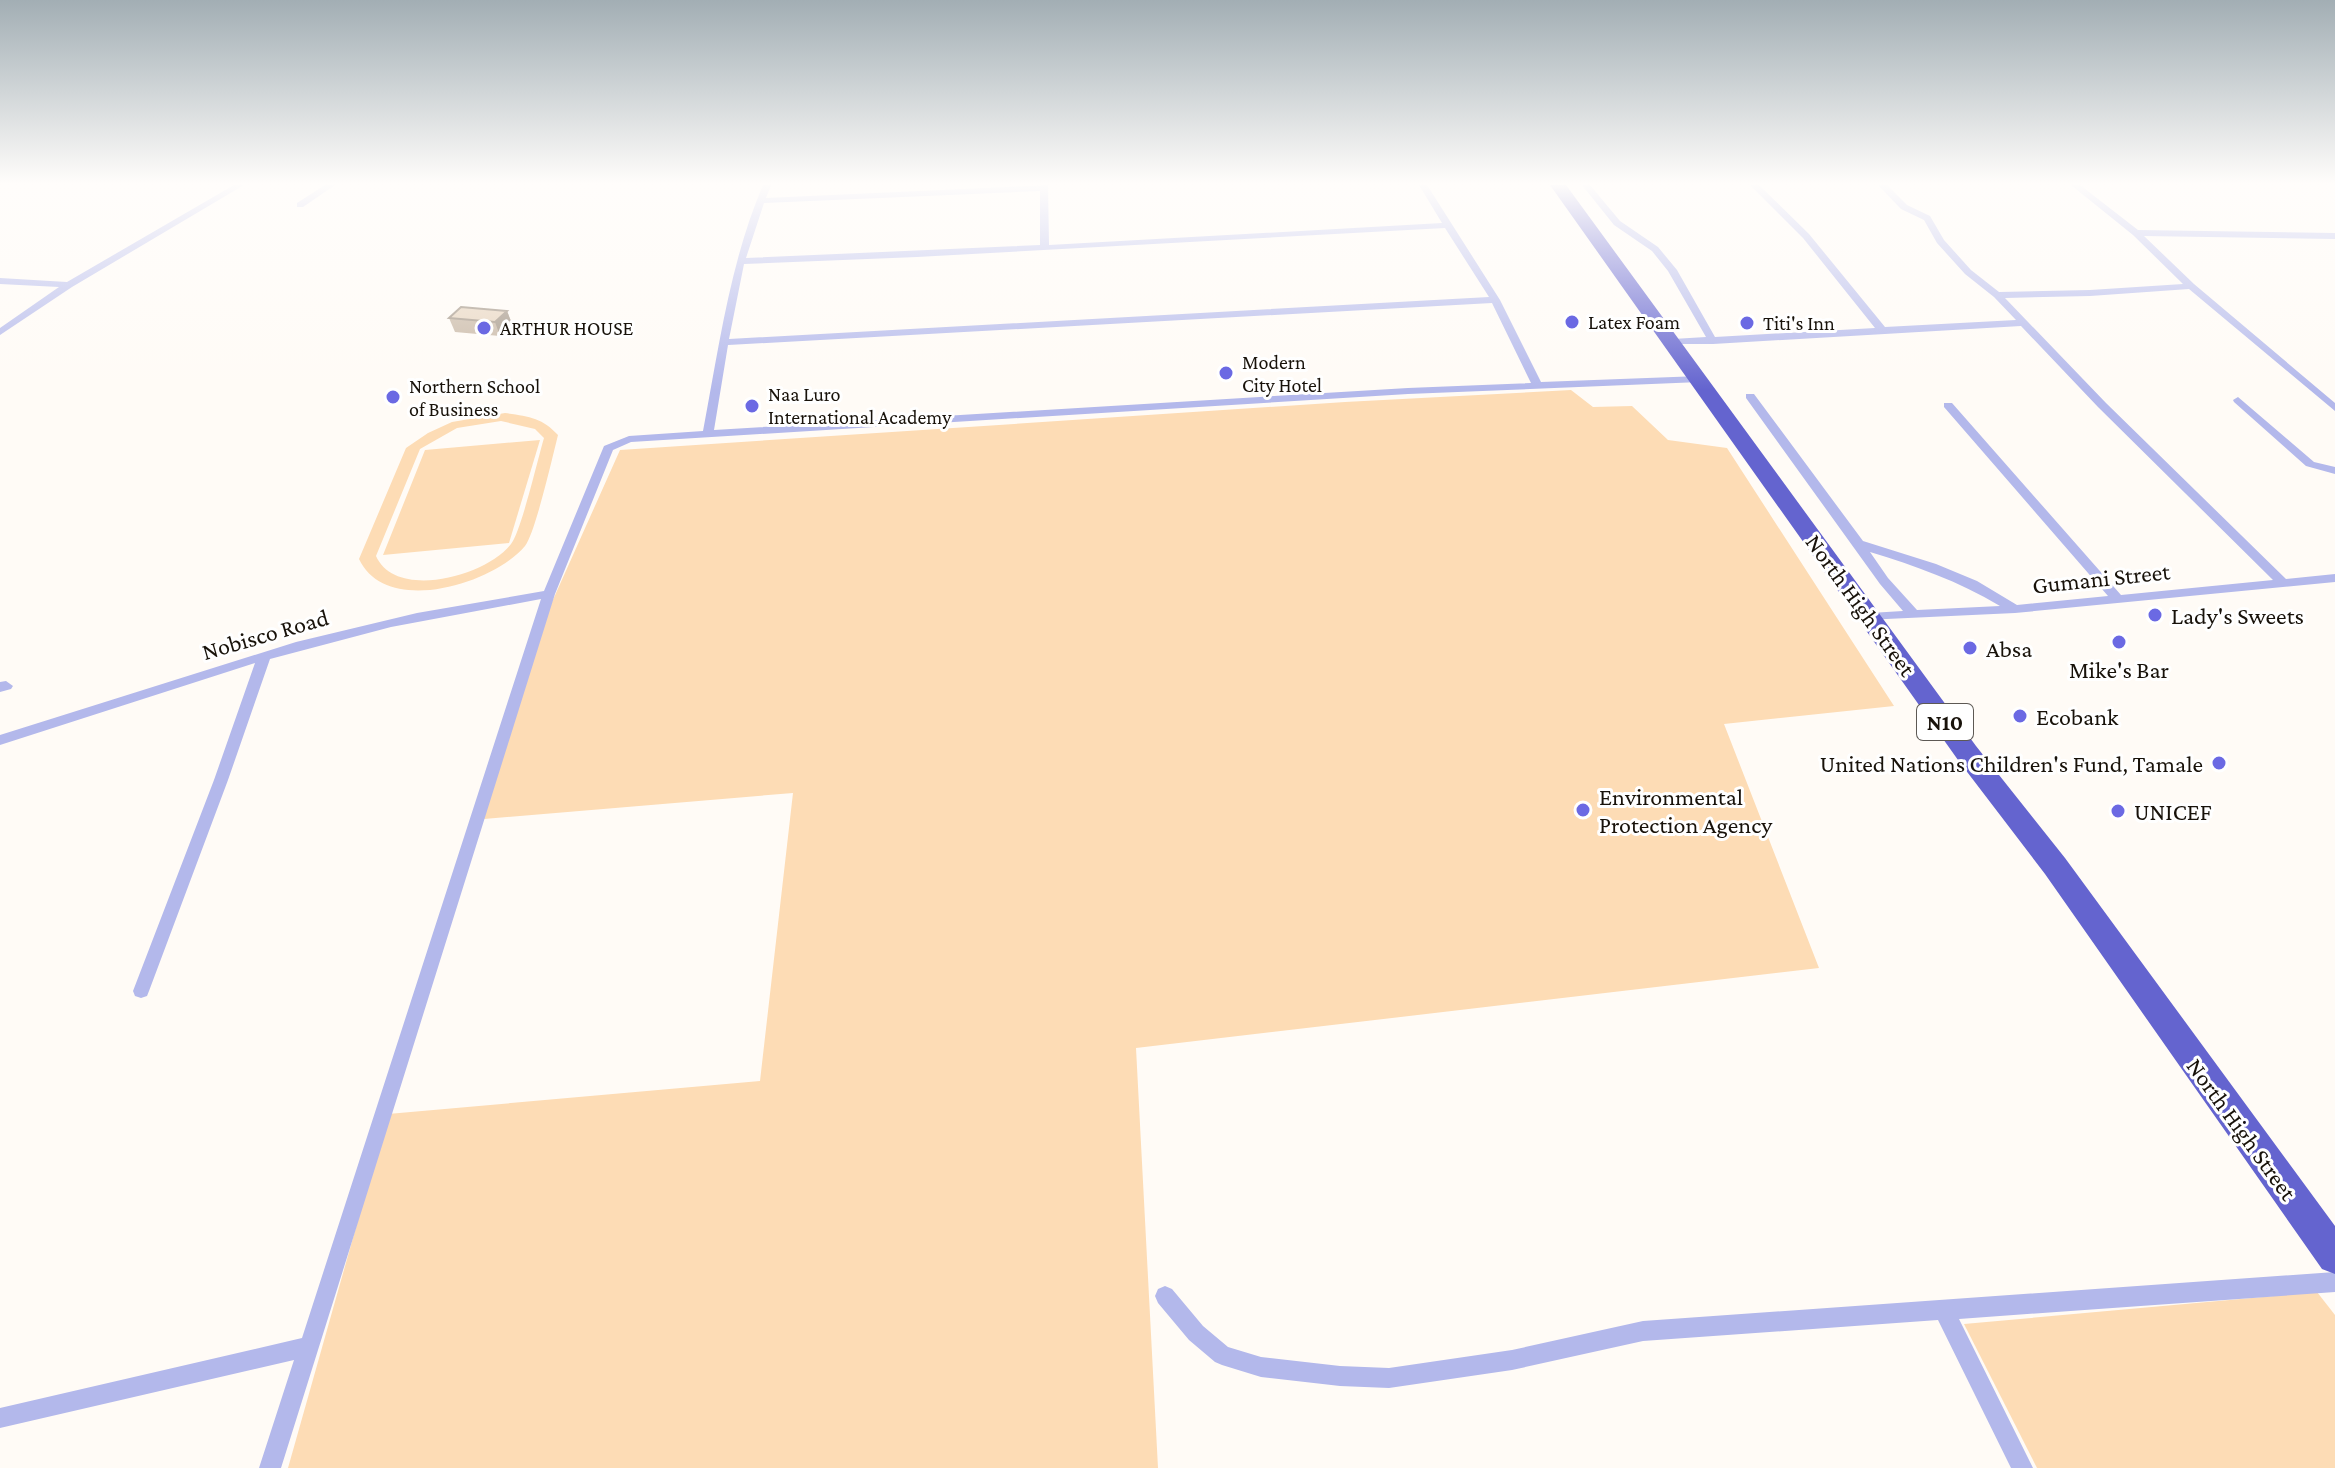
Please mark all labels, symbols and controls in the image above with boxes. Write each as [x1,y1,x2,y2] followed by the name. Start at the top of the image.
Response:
[1588,311,1680,333] place label: Latex Foam
[1763,312,1835,334] place label: Titi's Inn
[1563,313,1581,331] marker: Latex Foam
[1738,314,1756,332] marker: Titi's Inn
[500,317,634,339] place label: ARTHUR HOUSE
[475,319,493,337] marker: ARTHUR HOUSE
[1242,351,1322,397] place label: Modern City Hotel
[1217,364,1235,382] marker: Modern City Hotel
[409,375,540,420] place label: Northern School of Business
[768,383,952,429] place label: Naa Luro International Academy
[384,388,402,406] marker: Northern School of Business
[743,397,761,415] marker: Naa Luro International Academy
[1801,529,1922,682] street label: North High Street
[2031,557,2172,599] street label: Gumani Street
[2171,602,2304,629] place label: Lady's Sweets
[199,603,332,665] street label: Nobisco Road
[2146,606,2164,624] marker: Lady's Sweets
[2110,633,2128,651] marker: Mike's Bar
[1986,635,2032,662] place label: Absa
[1961,639,1979,657] marker: Absa
[2069,656,2170,683] place label: Mike's Bar
[2036,703,2119,730] place label: Ecobank
[1917,704,1973,740] road number: N10
[2011,707,2029,725] marker: Ecobank
[1820,750,2203,777] place label: United Nations Children's Fund, Tamale
[2210,754,2228,772] marker: United Nations Children's Fund, Tamale
[1599,783,1773,838] place label: Environmental Protection Agency
[2134,798,2212,825] place label: UNICEF
[1574,801,1592,819] marker: Environmental Protection Agency
[2109,802,2127,820] marker: UNICEF
[2182,1053,2303,1206] street label: North High Street

